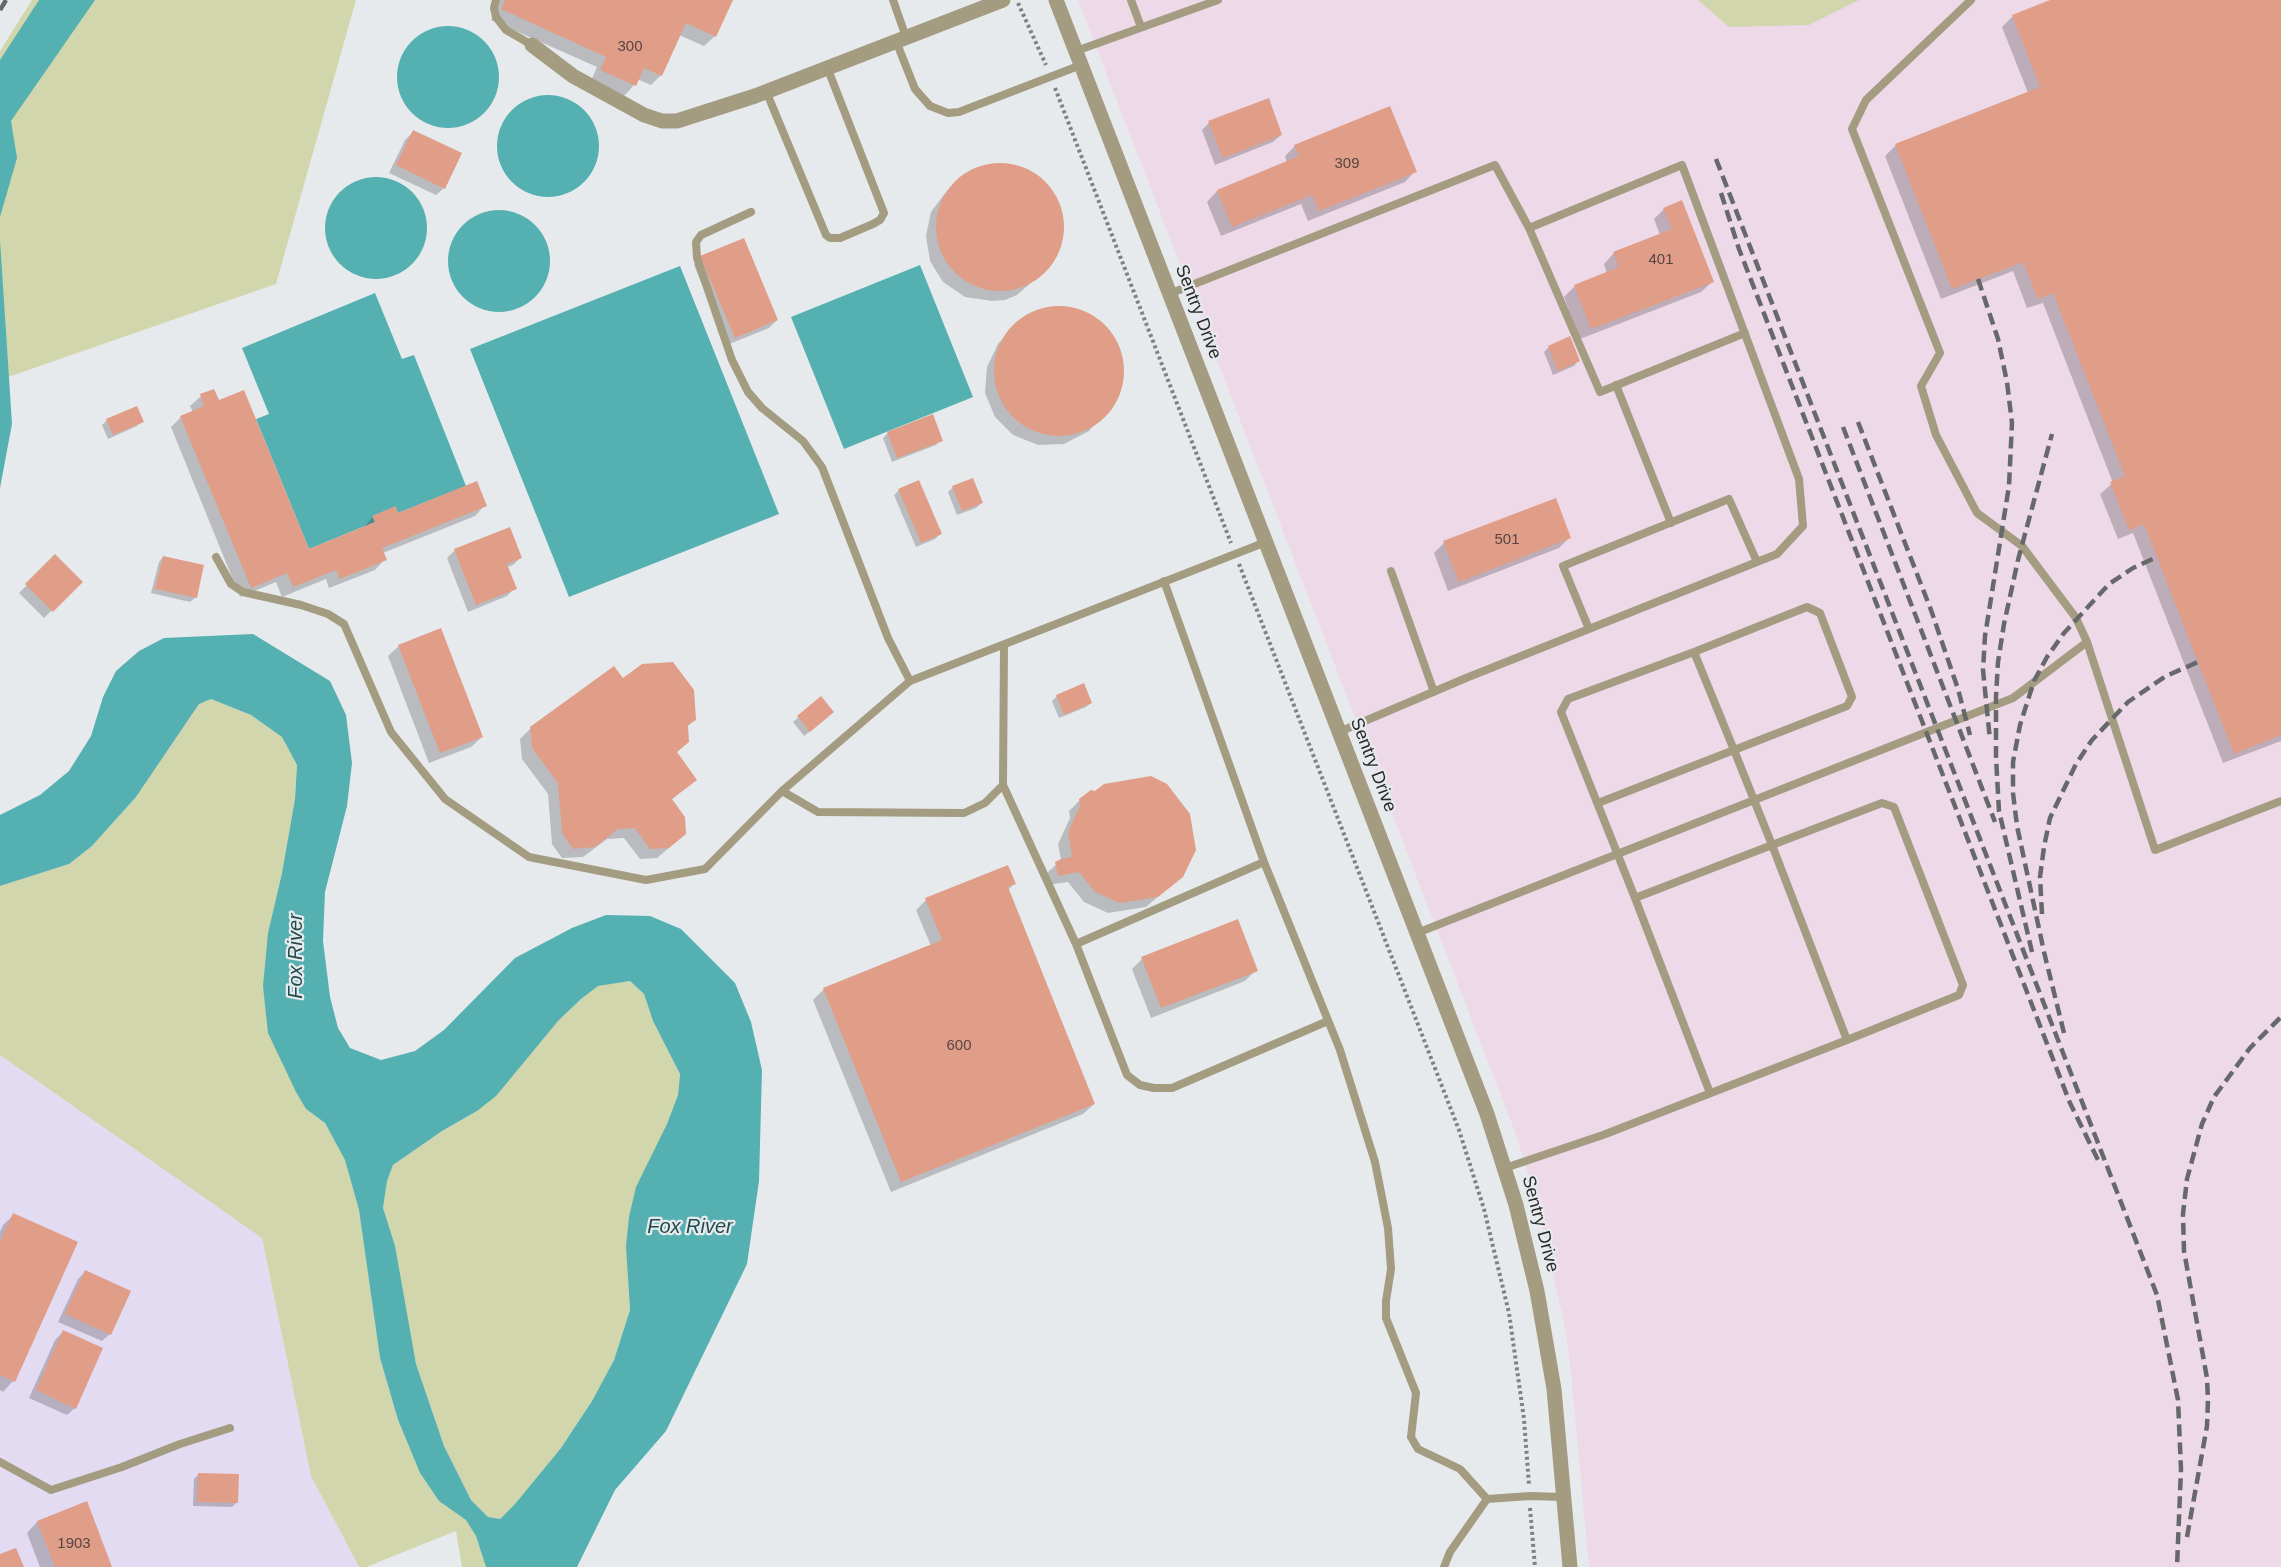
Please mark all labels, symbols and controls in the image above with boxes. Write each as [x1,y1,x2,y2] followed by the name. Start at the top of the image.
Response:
[617,38,643,56] house number: 300
[1334,155,1360,173] house number: 309
[1648,251,1674,269] house number: 401
[1170,262,1226,362] street label: Sentry Drive
[1494,531,1520,549] house number: 501
[1345,715,1401,815] street label: Sentry Drive
[284,913,308,999] water label: Fox River
[946,1037,972,1055] house number: 600
[1517,1173,1563,1275] street label: Sentry Drive
[647,1215,733,1239] water label: Fox River
[57,1535,91,1553] house number: 1903

